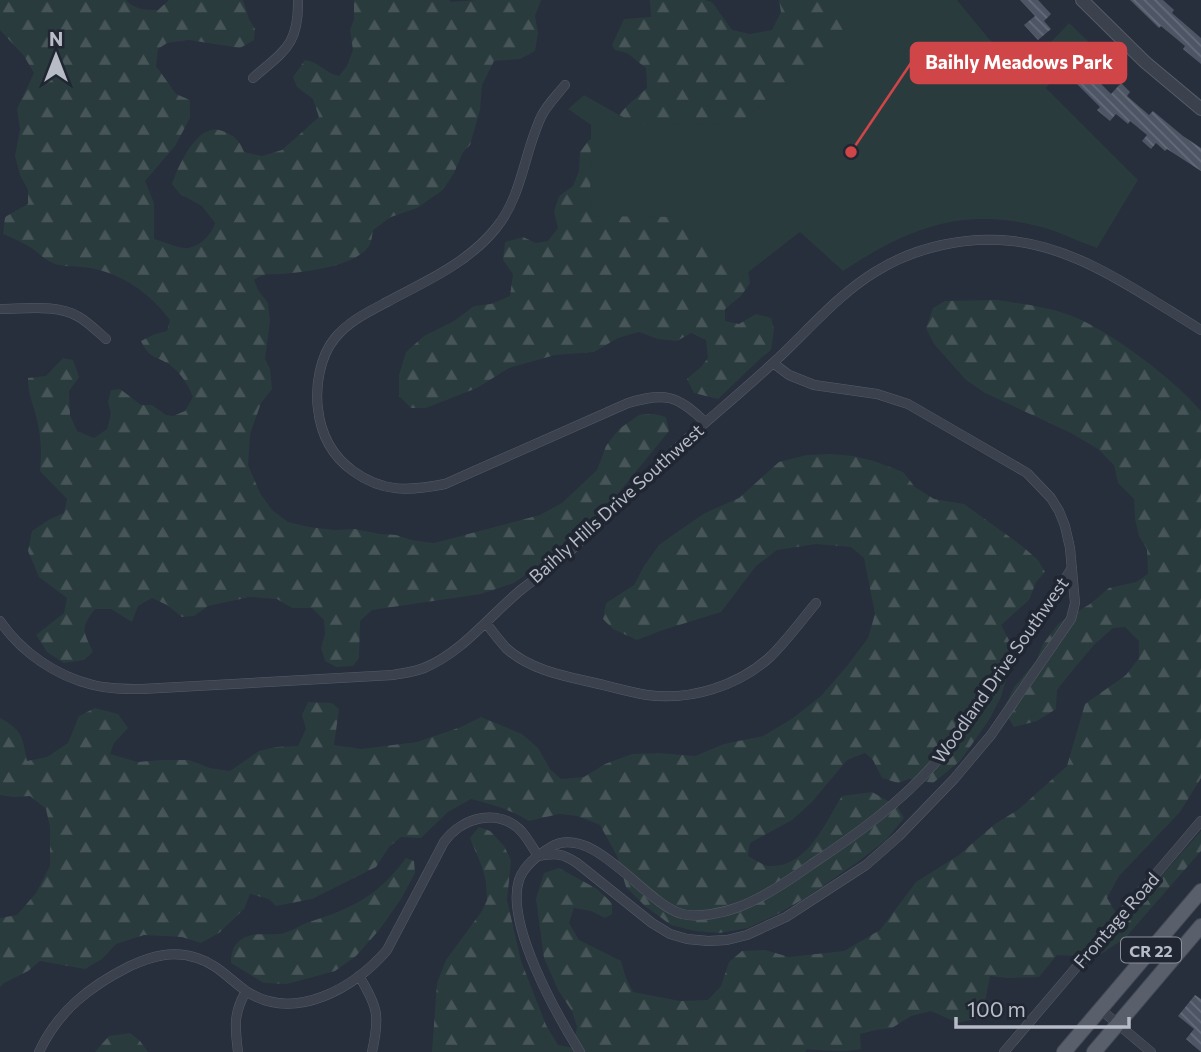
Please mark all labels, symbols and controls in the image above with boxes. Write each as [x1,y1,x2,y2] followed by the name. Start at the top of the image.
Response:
[21,21,91,91] north arrow
[49,27,63,50] text: N
[911,43,1126,83] callout: Baihly Meadows Park
[925,50,1113,73] text: Baihly Meadows Park
[524,419,708,587] street label: Baihly Hills Drive Southwest
[927,573,1073,767] street label: Woodland Drive Southwest
[1069,868,1163,972] street label: Frontage Road
[1121,938,1181,962] road number: CR 22
[956,986,1129,1030] scale bar
[967,996,1026,1021] text: 100 m

